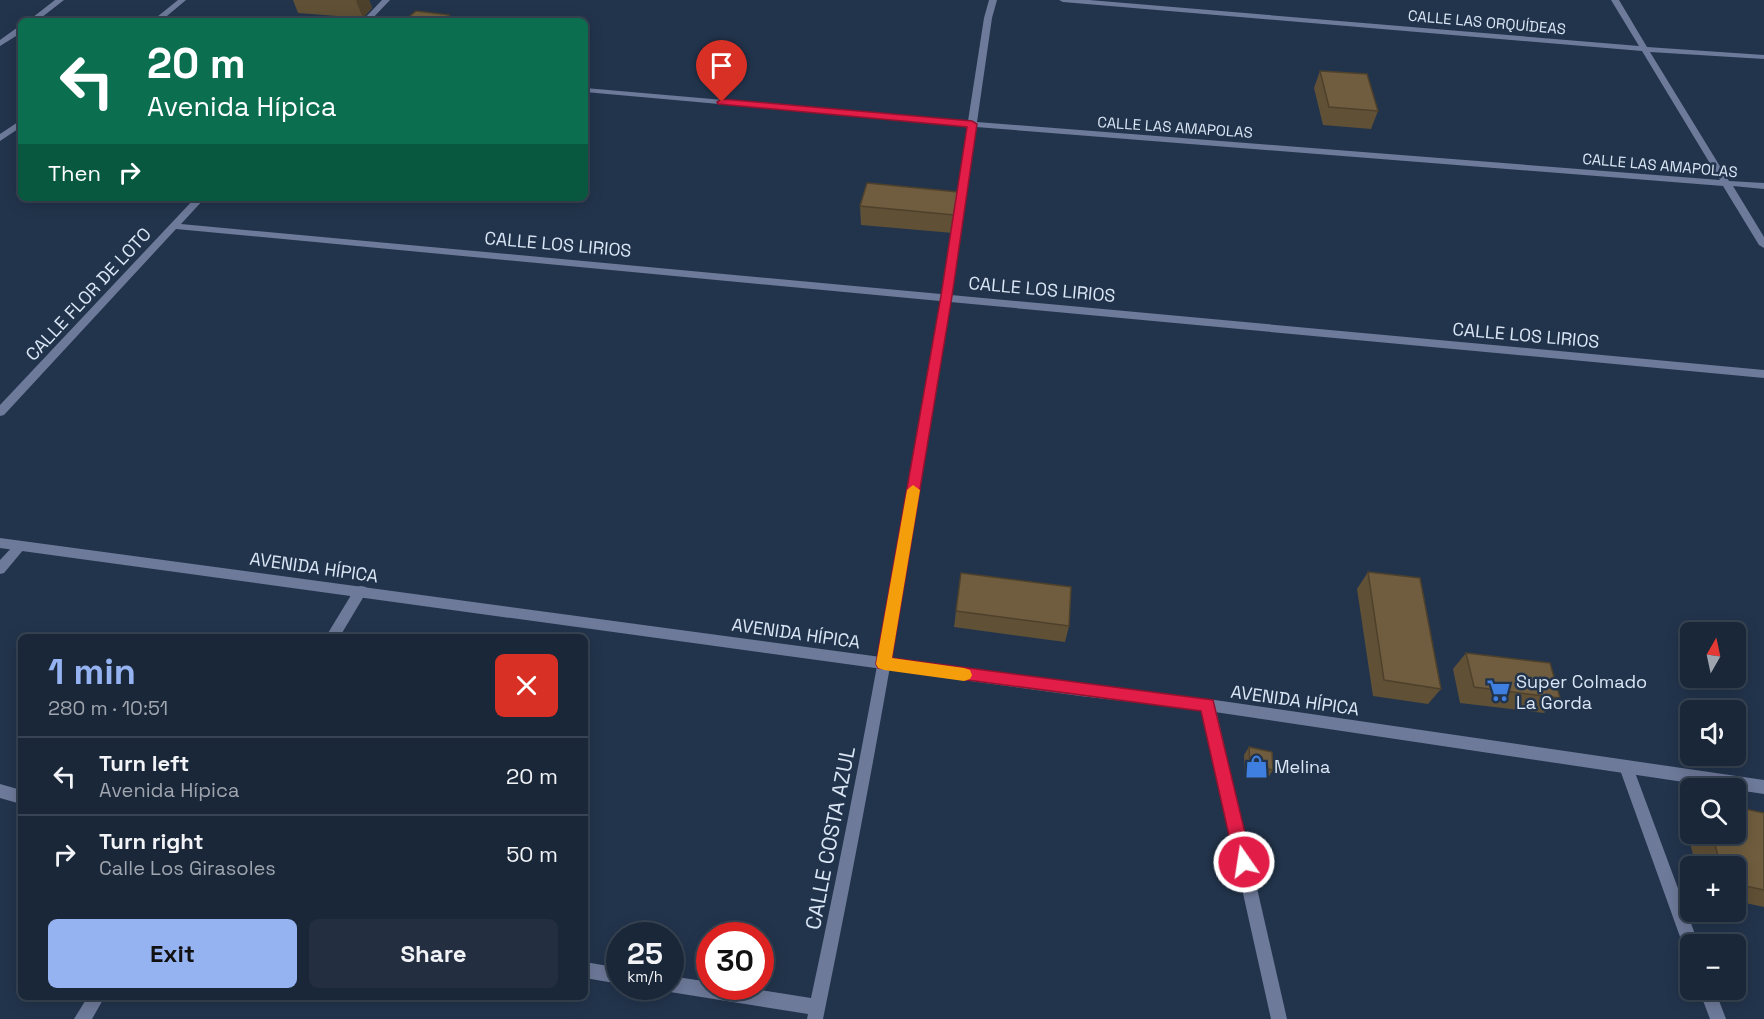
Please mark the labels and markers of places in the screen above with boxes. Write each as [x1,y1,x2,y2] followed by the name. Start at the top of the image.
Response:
[696,40,747,102] pin
[1516,670,1647,714] place label: Super Colmado La Gorda
[1485,678,1511,704] supermarket icon: Super Colmado La Gorda
[1243,753,1269,779] shop icon: Melina
[1274,755,1330,778] place label: Melina

